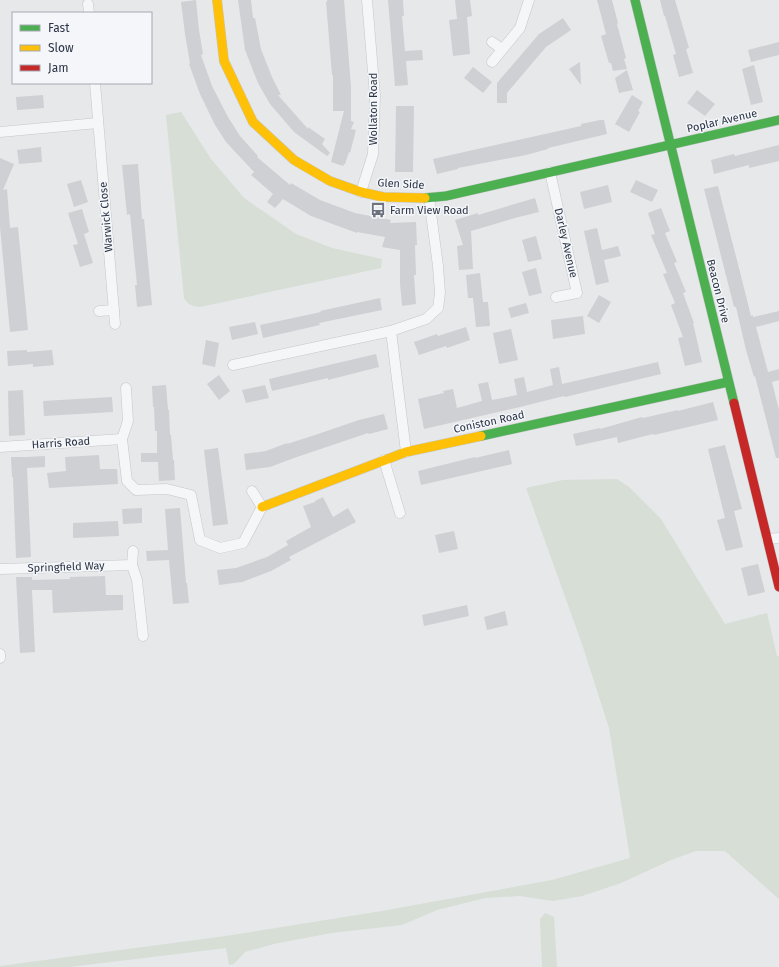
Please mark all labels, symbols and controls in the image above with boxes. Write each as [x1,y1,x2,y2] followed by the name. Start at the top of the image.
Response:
[12,12,152,84] legend
[48,21,70,35] text: Fast
[48,41,74,55] text: Slow
[48,61,68,75] text: Jam
[367,73,380,145] street label: Wollaton Road
[686,107,758,135] street label: Poplar Avenue
[377,176,425,192] street label: Glen Side
[96,181,116,253] street label: Warwick Close
[369,201,387,219] bus stop icon: Farm View Road
[390,204,469,217] place label: Farm View Road
[552,207,580,279] street label: Darley Avenue
[704,258,732,324] street label: Beacon Drive
[452,408,526,436] street label: Coniston Road
[31,434,91,452] street label: Harris Road
[27,559,105,575] street label: Springfield Way

